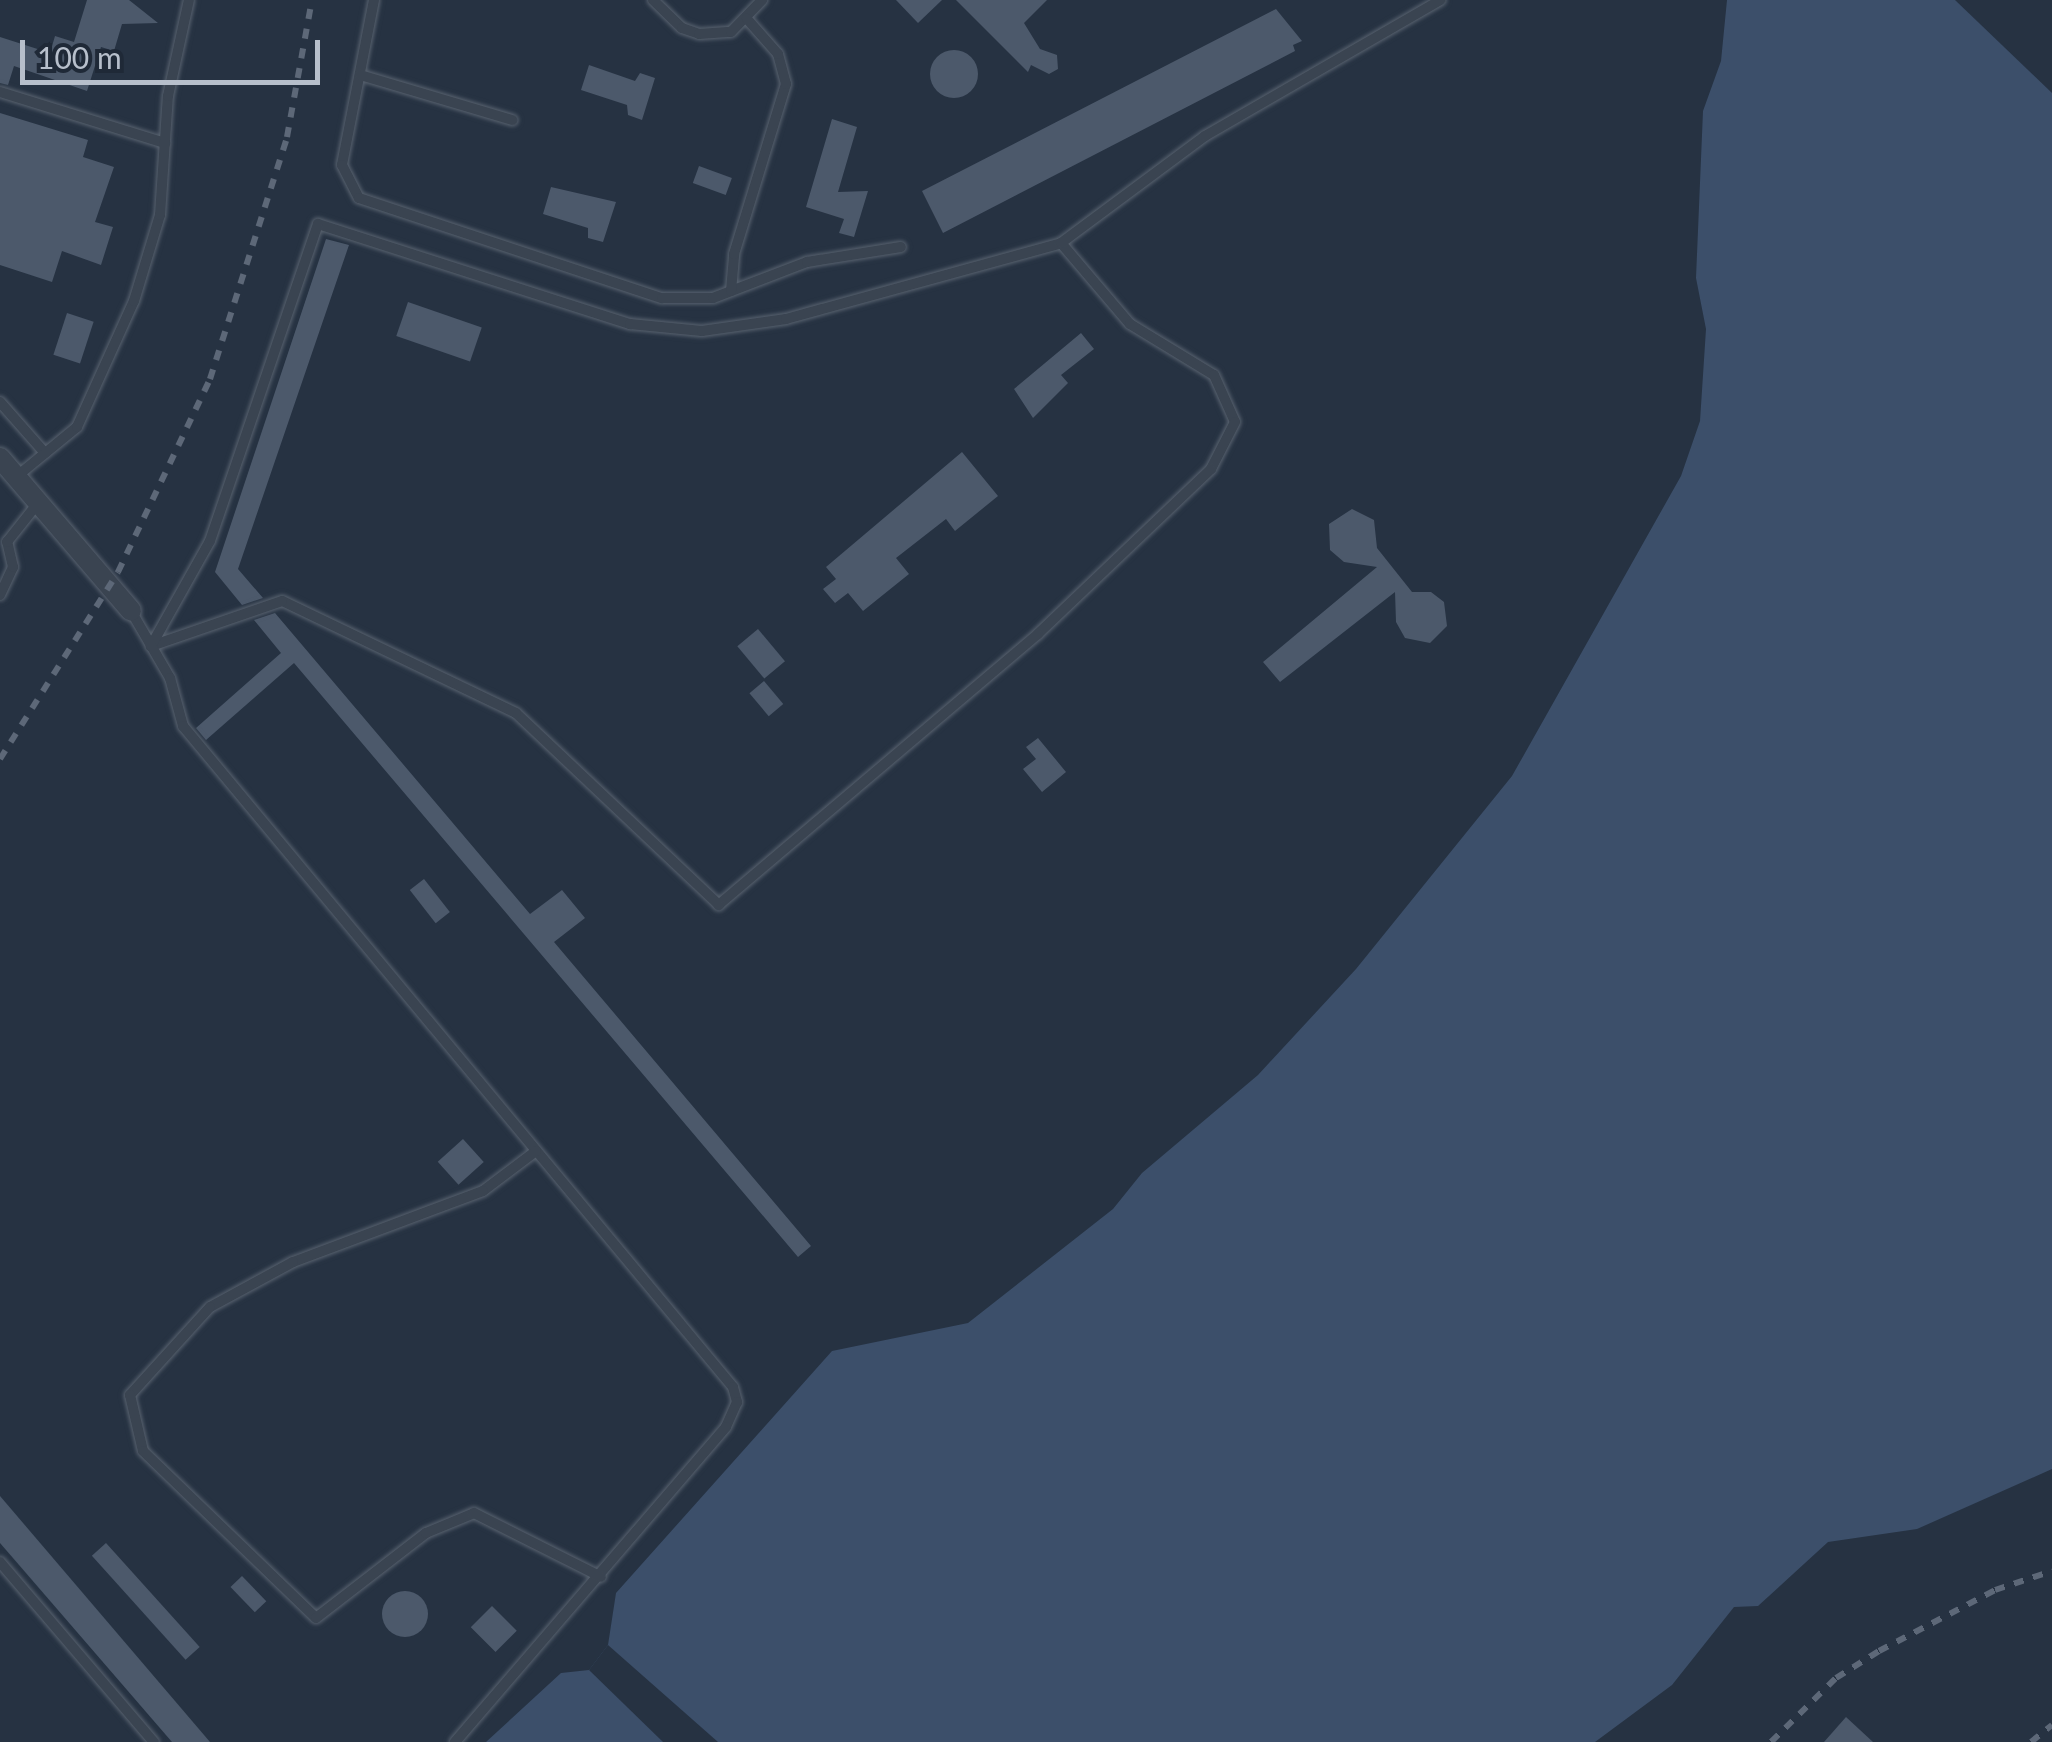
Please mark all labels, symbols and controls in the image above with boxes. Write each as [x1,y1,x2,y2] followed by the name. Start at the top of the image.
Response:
[25,20,325,82] scale bar
[37,39,122,75] text: 100 m

